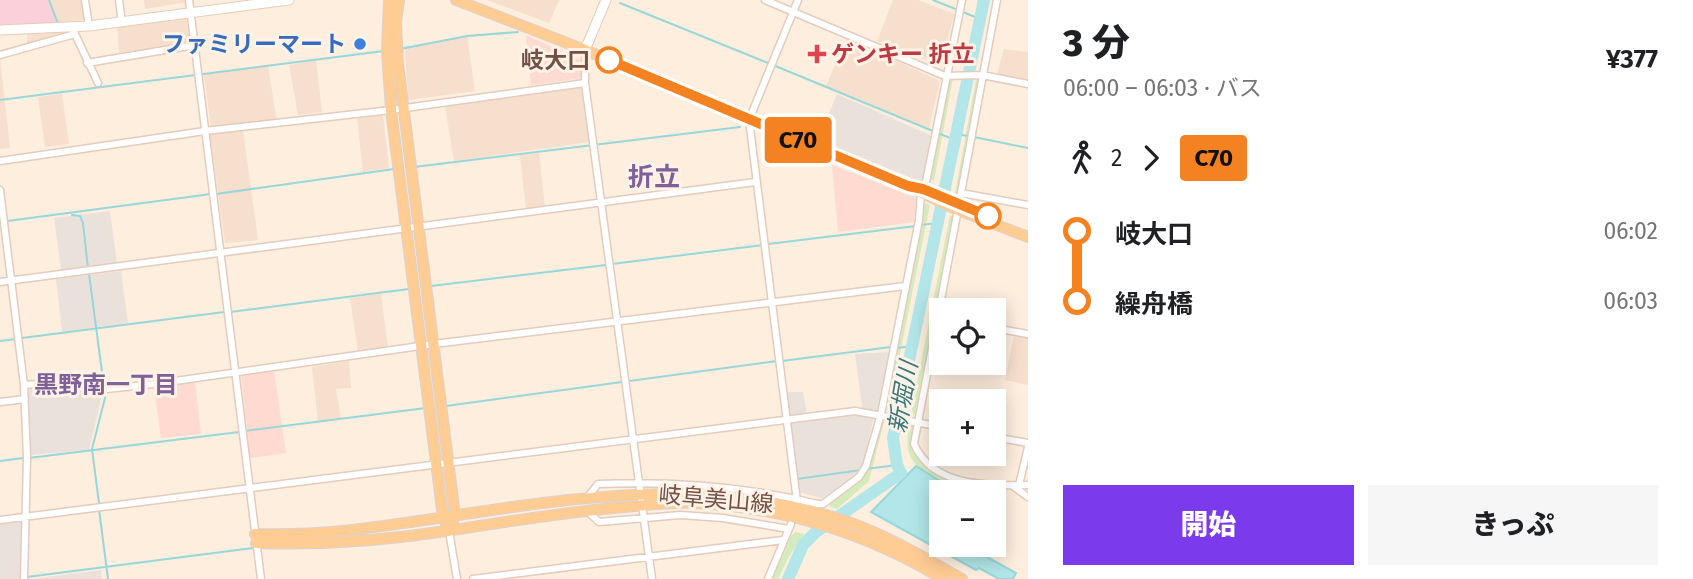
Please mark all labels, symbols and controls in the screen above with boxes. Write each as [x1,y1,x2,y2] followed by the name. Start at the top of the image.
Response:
[1063,20,1130,66] text: 3 分
[162,30,346,58] place label: ファミリーマート
[352,36,368,52] marker: ファミリーマート
[831,40,974,68] place label: ゲンキー 折立
[1606,44,1658,75] text: ¥377
[521,46,590,74] place label: 岐大口
[809,46,825,62] marker: ゲンキー 折立
[596,47,622,73] marker: 岐大口
[1063,74,1262,102] text: 06:00 – 06:03 · バス
[758,117,838,163] line badge: C70
[779,126,817,154] text: C70
[1063,139,1101,177] icon: walk
[1132,139,1170,177] icon: forward
[1111,144,1122,172] text: 2
[1194,144,1233,172] text: C70
[628,162,680,193] district label: 折立
[975,203,1001,229] unlabelled marker
[1603,217,1658,245] text: 06:02
[1115,219,1193,250] text: 岐大口
[1603,287,1658,315] text: 06:03
[1115,289,1193,320] text: 繰舟橋
[929,298,1006,557] map controls
[929,298,1006,375] button: locate
[883,356,924,435] water label: 新堀川
[34,371,178,399] district label: 黒野南一丁目
[929,389,1006,466] button: +
[657,480,775,518] street label: 岐阜美山線
[929,480,1006,557] button: −
[1063,485,1354,565] button: 開始
[1368,485,1658,565] button: きっぷ

